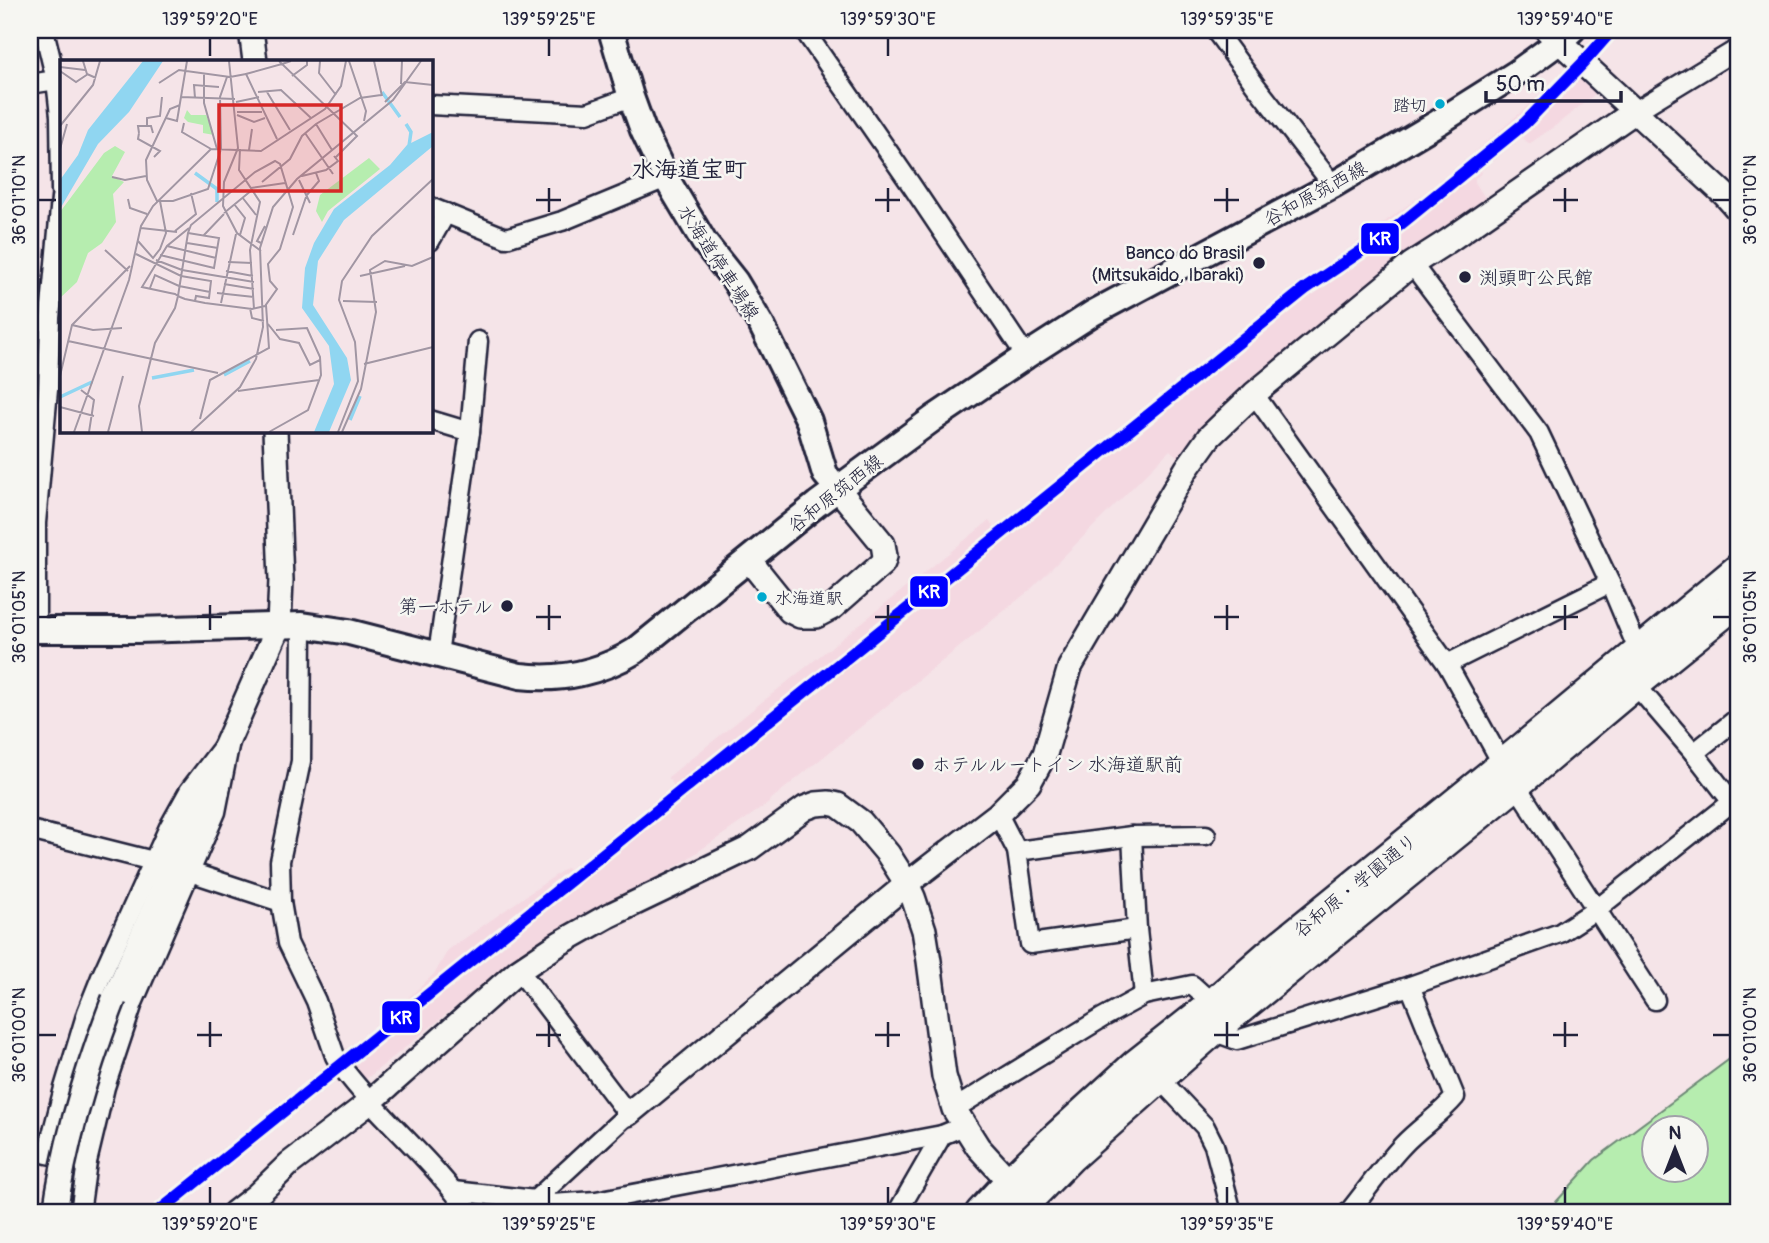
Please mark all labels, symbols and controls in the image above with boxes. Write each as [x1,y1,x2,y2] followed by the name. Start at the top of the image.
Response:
[162,8,258,31] text: 139°59'20"E
[502,8,596,31] text: 139°59'25"E
[840,8,936,31] text: 139°59'30"E
[1180,8,1274,31] text: 139°59'35"E
[1517,8,1613,31] text: 139°59'40"E
[60,60,432,432] inset map
[1486,60,1620,104] scale bar
[1496,71,1545,98] text: 50 m
[1393,95,1427,116] place label: 踏切
[1433,97,1447,111] marker: 踏切
[8,155,31,245] text: 36°01'10"N
[632,155,747,184] district label: 水海道宝町
[1739,155,1762,245] text: 36°01'10"N
[1260,156,1371,232] street label: 谷和原筑西線
[672,200,764,325] street label: 水海道停車場線
[1360,222,1400,255] line badge: KR
[1369,227,1391,251] text: KR
[1091,241,1245,287] place label: Banco do Brasil (Mitsukaido, Ibaraki)
[1251,255,1267,271] marker: Banco do Brasil (Mitsukaido, Ibaraki)
[1479,266,1593,290] place label: 渕頭町公民館
[1457,269,1473,285] marker: 渕頭町公民館
[783,449,888,538] street label: 谷和原筑西線
[8,571,31,663] text: 36°01'05"N
[1739,571,1762,663] text: 36°01'05"N
[909,575,949,608] line badge: KR
[918,580,940,604] text: KR
[775,588,843,609] place label: 水海道駅
[755,590,769,604] marker: 水海道駅
[399,595,493,619] place label: 第一ホテル
[499,598,515,614] marker: 第一ホテル
[932,753,1183,777] place label: ホテルルートイン 水海道駅前
[910,756,926,772] marker: ホテルルートイン 水海道駅前
[1289,829,1422,943] street label: 谷和原・学園通り
[8,987,31,1083] text: 36°01'00"N
[1739,987,1762,1083] text: 36°01'00"N
[381,1000,421,1034] line badge: KR
[390,1006,412,1030] text: KR
[1640,1114,1710,1184] north arrow
[1669,1121,1682,1145] text: N
[162,1213,258,1236] text: 139°59'20"E
[502,1213,596,1236] text: 139°59'25"E
[840,1213,936,1236] text: 139°59'30"E
[1180,1213,1274,1236] text: 139°59'35"E
[1517,1213,1613,1236] text: 139°59'40"E

